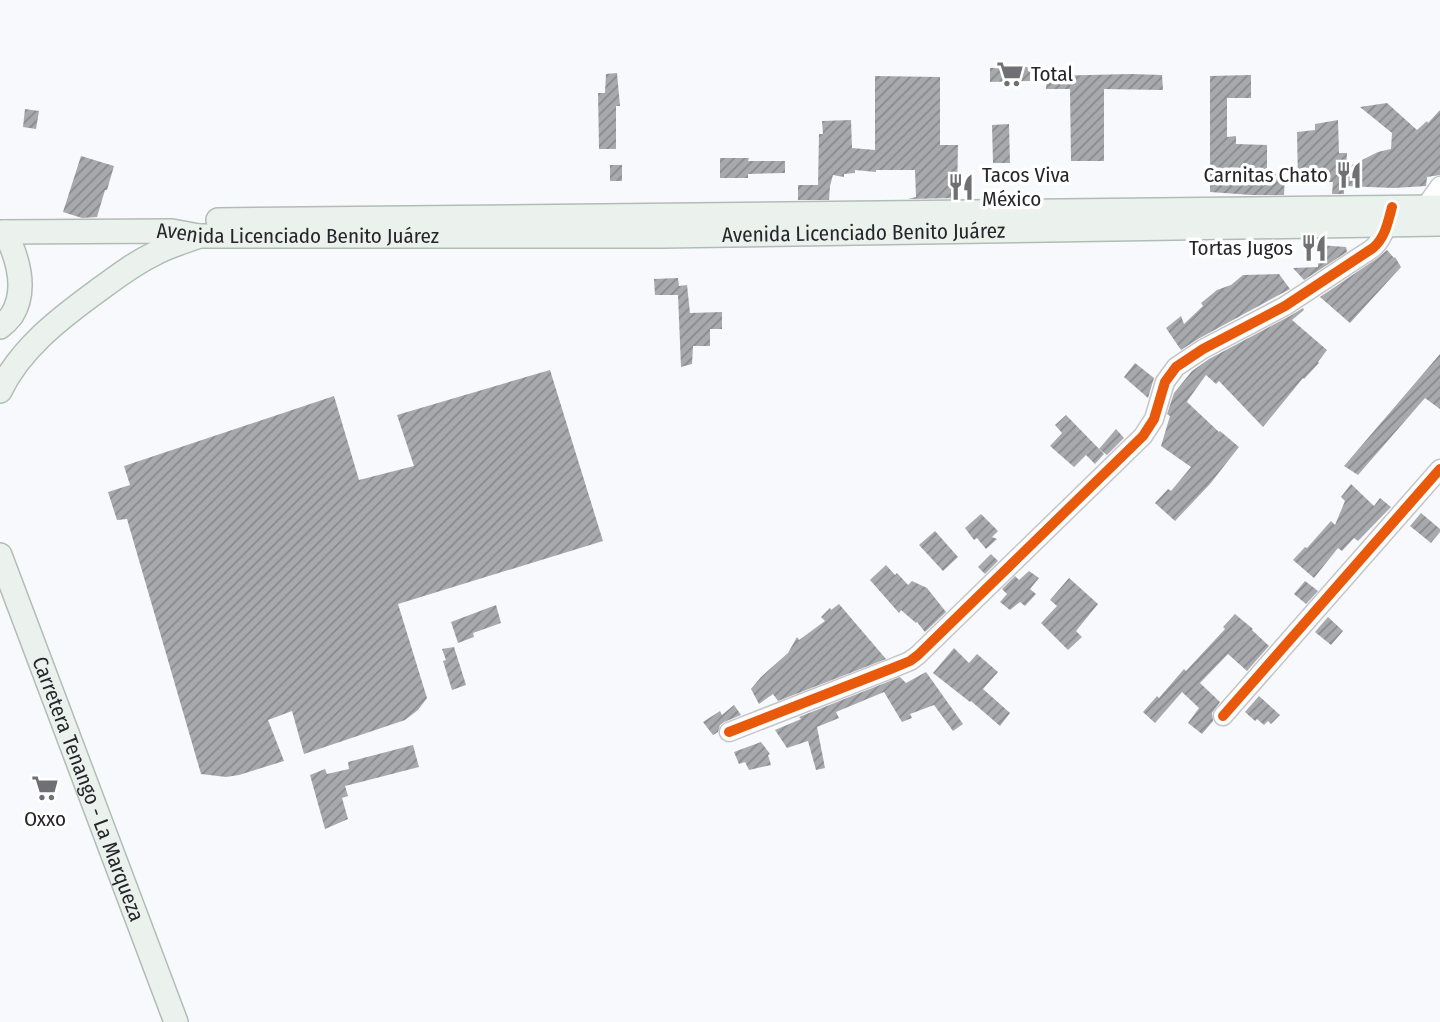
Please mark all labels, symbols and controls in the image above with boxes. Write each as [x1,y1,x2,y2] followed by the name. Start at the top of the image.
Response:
[995,59,1025,89] supermarket icon: Total
[1031,61,1073,87] place label: Total
[1334,160,1364,190] restaurant icon: Carnitas Chato
[982,162,1070,212] place label: Tacos Viva México
[1203,162,1328,188] place label: Carnitas Chato
[946,172,976,202] restaurant icon: Tacos Viva México
[156,217,439,249] street label: Avenida Licenciado Benito Juárez
[722,218,1005,248] street label: Avenida Licenciado Benito Juárez
[1299,233,1329,263] restaurant icon: Tortas Jugos
[1189,235,1293,261] place label: Tortas Jugos
[26,653,150,925] street label: Carretera Tenango - La Marqueza
[30,773,60,803] supermarket icon: Oxxo
[24,806,66,832] place label: Oxxo

